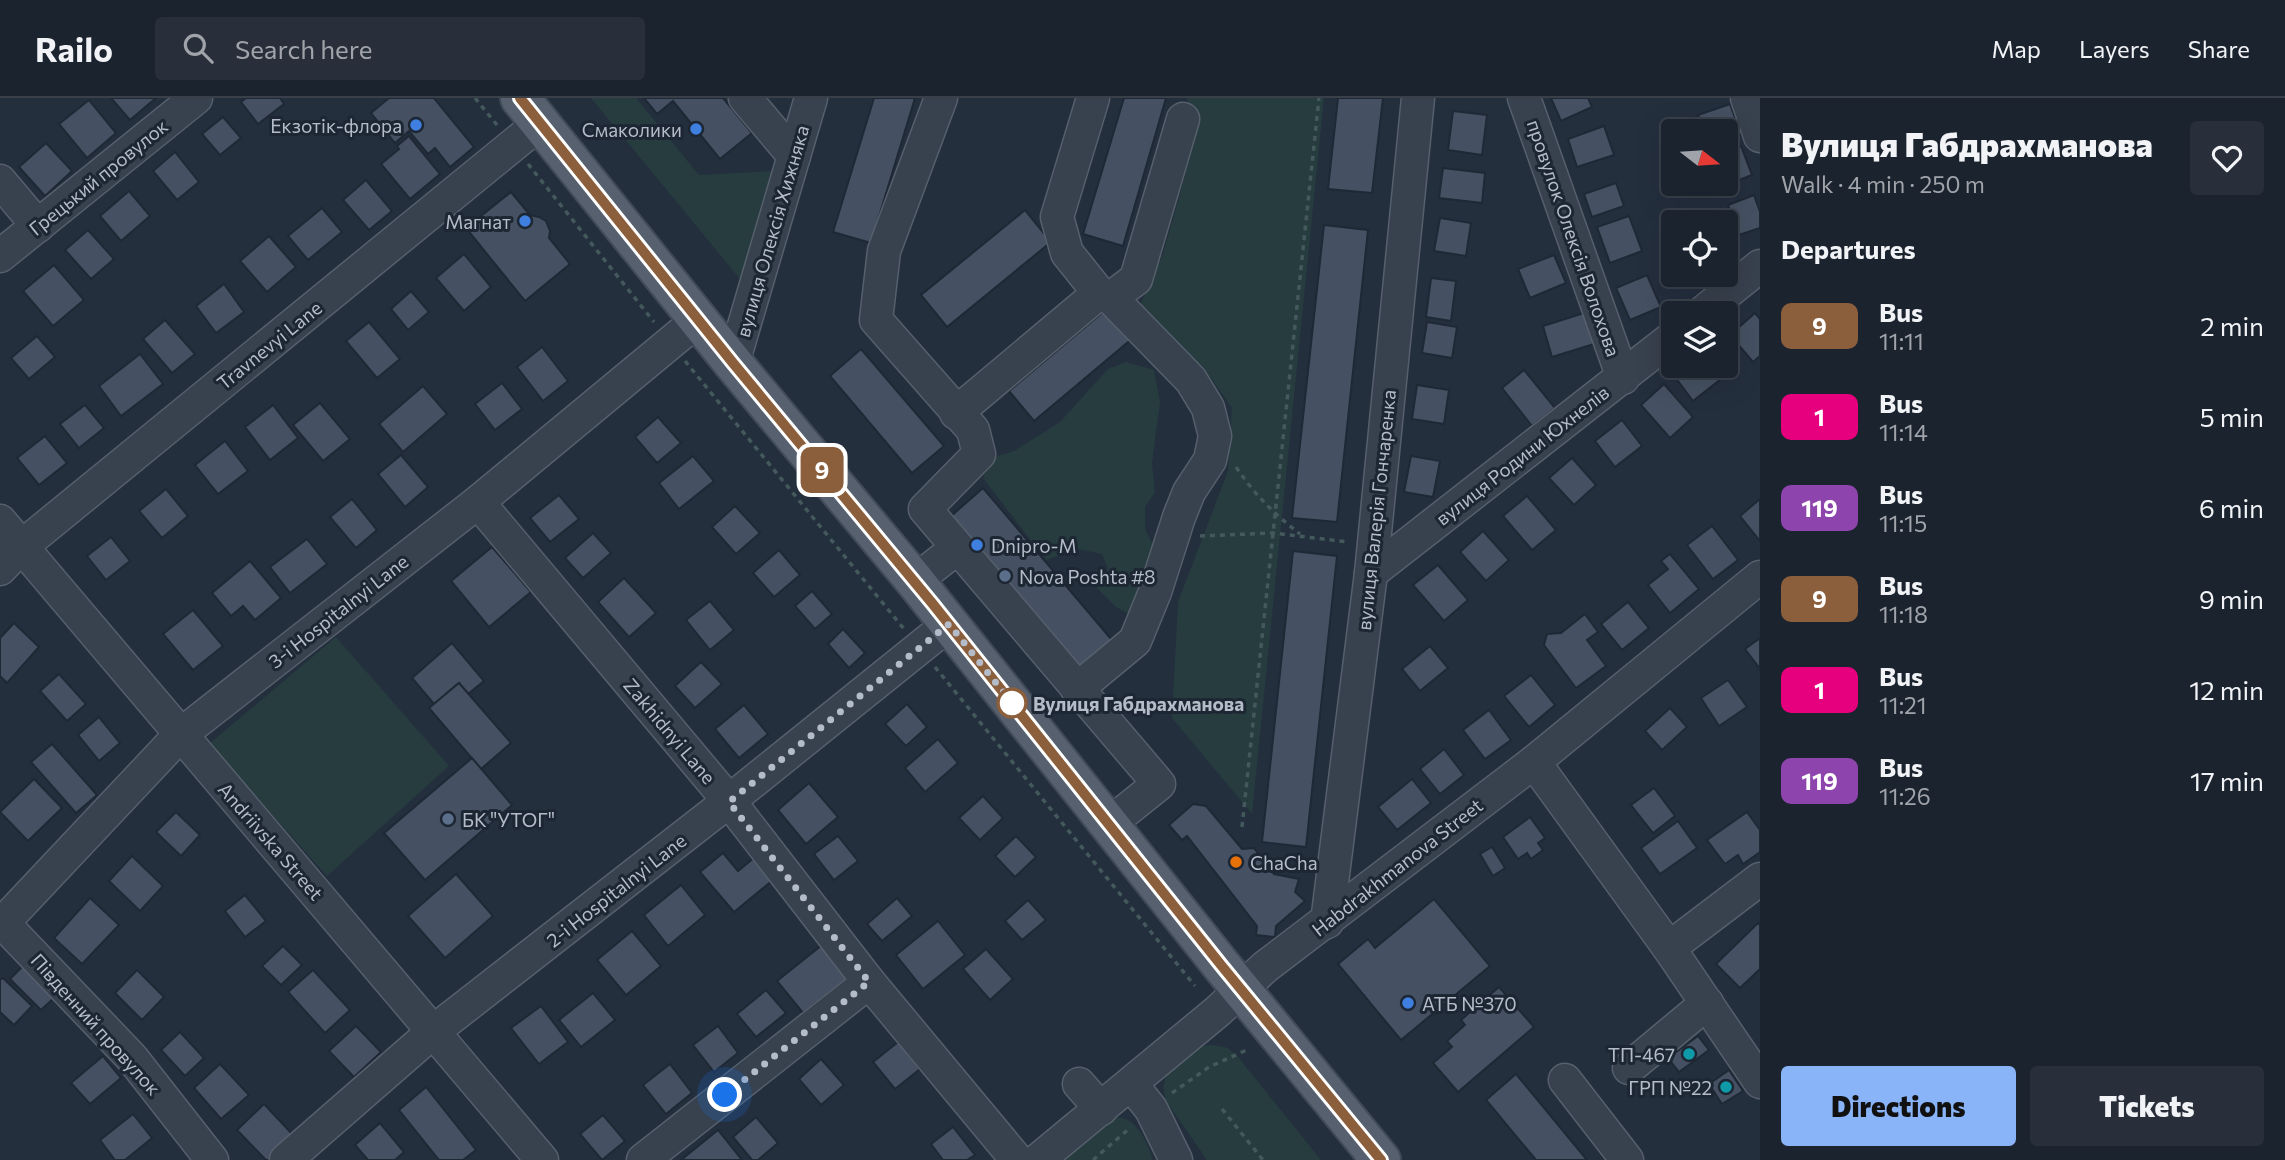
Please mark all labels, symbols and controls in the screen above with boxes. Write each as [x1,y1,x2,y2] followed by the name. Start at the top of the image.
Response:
[155,17,645,80] search box
[35,28,113,69] text: Railo
[179,29,217,67] icon: search
[235,33,372,64] text: Search here
[1992,34,2041,63] text: Map
[2079,34,2150,63] text: Layers
[2188,34,2250,63] text: Share
[24,114,172,240] street label: Грецький провулок
[270,114,402,137] place label: Екзотік-флора
[408,117,424,133] marker: Екзотік-флора
[1523,117,1625,359] street label: провулок Олексія Волохова
[582,118,682,141] place label: Смаколики
[1661,119,1738,196] north arrow
[1661,119,1738,378] map controls
[688,121,704,137] marker: Смаколики
[2190,121,2264,195] button: heart
[731,122,813,340] street label: вулиця Олексія Хижняка
[1781,123,2153,164] text: Вулиця Габдрахманова
[1781,170,1985,198] text: Walk · 4 min · 250 m
[445,210,511,233] place label: Магнат
[1661,210,1738,287] button: locate
[517,213,533,229] marker: Магнат
[1781,233,1916,264] text: Departures
[212,296,326,394] street label: Travnevyi Lane
[1879,296,1923,327] text: Bus
[1661,301,1738,378] button: layers
[2200,310,2264,341] text: 2 min
[1812,311,1827,340] text: 9
[1879,327,1924,355] text: 11:11
[1431,380,1613,530] street label: вулиця Родини Юхнелів
[1879,387,1923,418] text: Bus
[1352,389,1400,631] street label: вулиця Валерія Гончаренка
[2200,401,2264,432] text: 5 min
[1814,402,1825,431] text: 1
[1879,418,1928,446] text: 11:14
[799,447,845,493] line badge: 9
[815,455,829,484] text: 9
[1879,478,1923,509] text: Bus
[2199,492,2264,523] text: 6 min
[1801,493,1838,522] text: 119
[1879,509,1927,537] text: 11:15
[991,534,1077,557] place label: Dnipro-M
[969,537,985,553] marker: Dnipro-M
[264,549,412,673] street label: 3-i Hospitalnyi Lane
[1019,565,1156,588] place label: Nova Poshta #8
[997,568,1013,584] marker: Nova Poshta #8
[1879,569,1923,600] text: Bus
[2199,583,2264,614] text: 9 min
[1812,584,1827,613] text: 9
[1879,600,1928,628] text: 11:18
[1879,660,1923,691] text: Bus
[619,674,721,788] street label: Zakhidnyi Lane
[2189,674,2264,705] text: 12 min
[1814,675,1825,704] text: 1
[997,688,1027,718] marker: Вулиця Габдрахманова
[1879,691,1927,719] text: 11:21
[1033,692,1244,715] place label: Вулиця Габдрахманова
[1879,751,1923,782] text: Bus
[2190,765,2264,796] text: 17 min
[1801,766,1838,795] text: 119
[214,778,328,905] street label: Andriivska Street
[1879,782,1931,810] text: 11:26
[1307,793,1487,941] street label: Habdrakhmanova Street
[462,808,555,831] place label: БК "УТОГ"
[440,811,456,827] marker: БК "УТОГ"
[542,828,690,952] street label: 2-i Hospitalnyi Lane
[1250,851,1318,874] place label: ChaCha
[1228,854,1244,870] marker: ChaCha
[26,949,166,1099] street label: Південний провулок
[1422,992,1517,1015] place label: АТБ №370
[1400,995,1416,1011] marker: АТБ №370
[1608,1043,1675,1066] place label: ТП-467
[1681,1046,1697,1062] marker: ТП-467
[1781,1066,2016,1146] button: Directions
[2030,1066,2264,1146] button: Tickets
[1628,1076,1712,1099] place label: ГРП №22
[707,1077,742,1112] your location
[1718,1079,1734,1095] marker: ГРП №22

